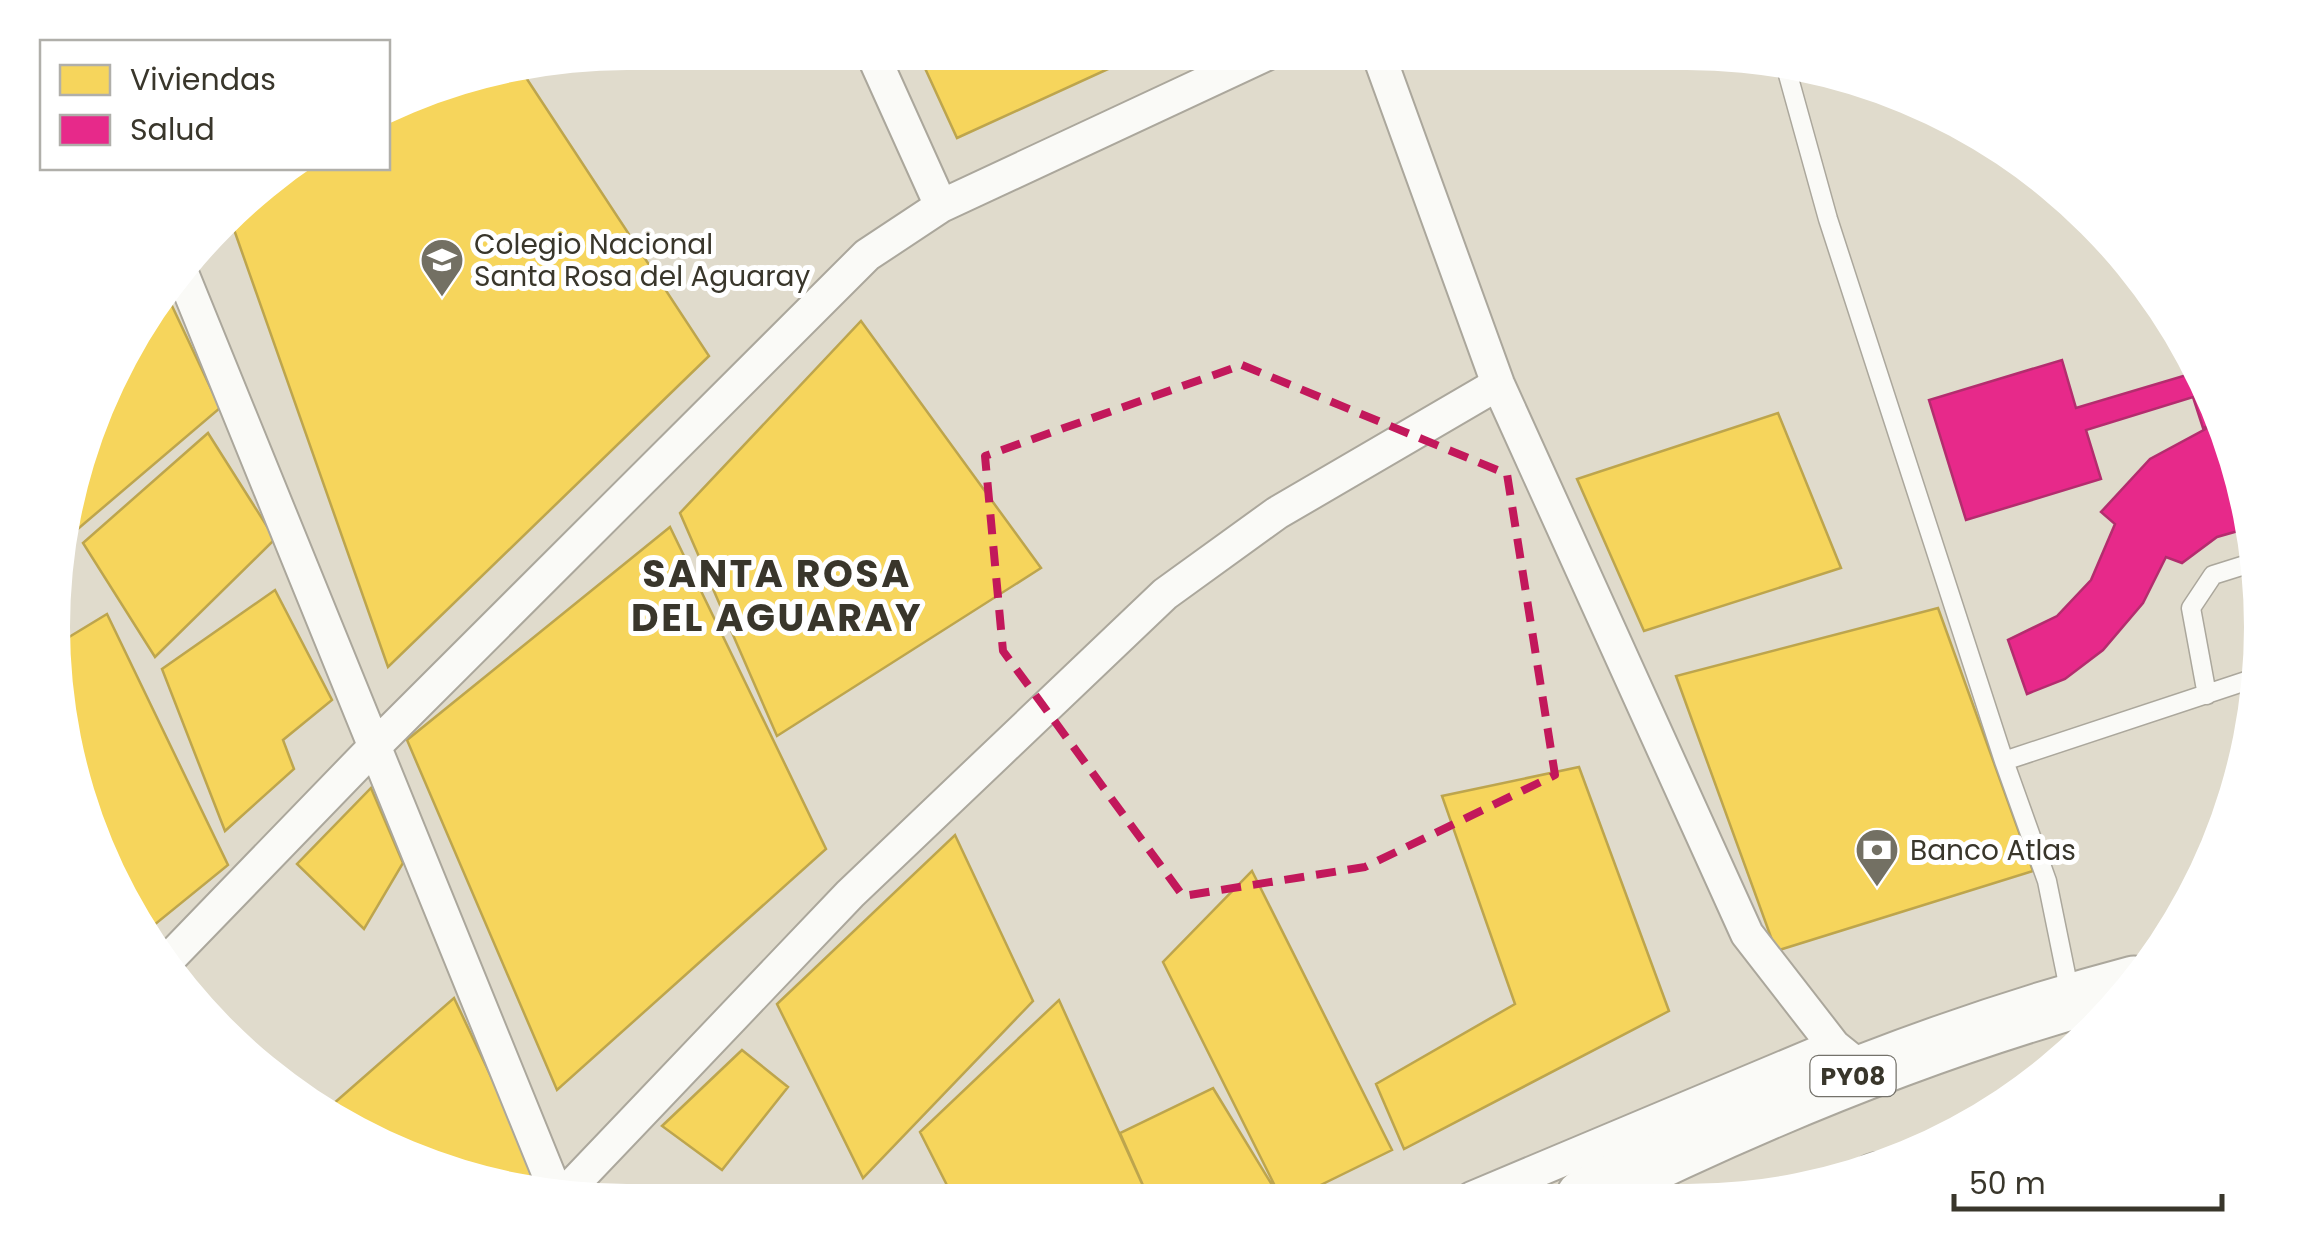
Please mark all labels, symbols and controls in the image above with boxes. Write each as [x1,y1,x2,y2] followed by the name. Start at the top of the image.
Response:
[40,40,390,170] legend
[130,58,276,101] text: Viviendas
[130,108,215,151] text: Salud
[474,225,811,296] place label: Colegio Nacional Santa Rosa del Aguaray
[419,237,465,298] school or university icon: Colegio Nacional Santa Rosa del Aguaray
[631,547,923,644] district label: SANTA ROSA DEL AGUARAY
[1854,827,1900,888] bank icon: Banco Atlas
[1910,831,2076,870] place label: Banco Atlas
[1810,1056,1896,1096] road number: PY08
[1954,1149,2222,1211] scale bar
[1969,1162,2046,1205] text: 50 m

